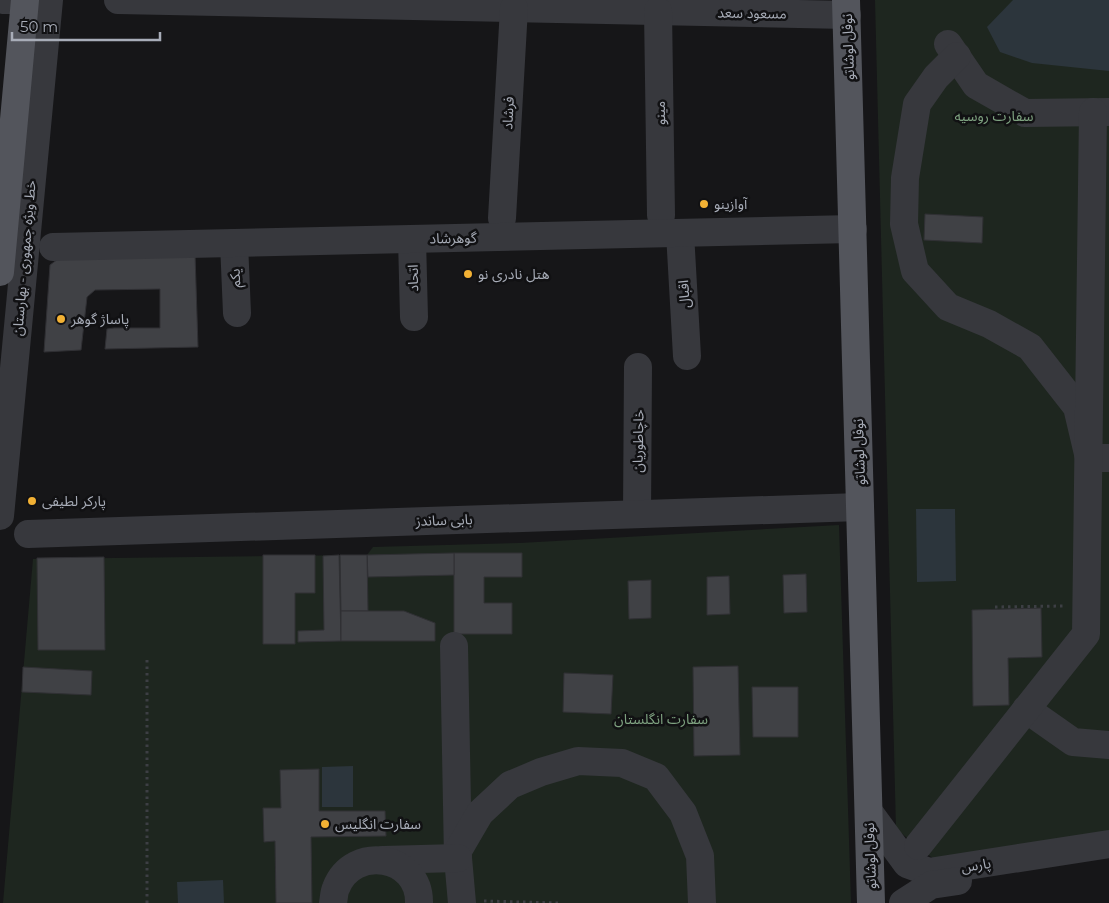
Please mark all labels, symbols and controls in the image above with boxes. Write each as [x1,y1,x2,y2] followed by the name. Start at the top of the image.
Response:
[717,3,787,23] street label: مسعود سعد
[12,10,160,42] scale bar
[838,13,858,81] street label: نوفل لوشاتو
[20,17,58,36] text: 50 m
[498,96,518,130] street label: فرشاد
[651,101,669,125] street label: مینو
[954,107,1034,125] park label: سفارت روسیه
[8,179,40,337] street label: خط ویژه جمهوری - بهارستان
[714,195,748,213] place label: آوازینو
[698,198,710,210] marker: آوازینو
[429,229,477,247] street label: گوهرشاد
[404,264,422,292] street label: اتحاد
[478,265,549,283] place label: هتل نادری نو
[226,268,246,288] street label: یکم
[462,268,474,280] marker: هتل نادری نو
[674,279,694,309] street label: اقبال
[70,310,129,329] place label: پاساژ گوهر
[55,313,67,325] marker: پاساژ گوهر
[628,409,649,473] street label: خاچاطوریان
[849,418,869,486] street label: نوفل لوشاتو
[42,492,106,511] place label: پارکر لطیفی
[26,495,38,507] marker: پارکر لطیفی
[414,510,473,530] street label: بابی ساندز
[614,710,708,728] park label: سفارت انگلستان
[335,815,421,833] place label: سفارت انگلیس
[319,818,331,830] marker: سفارت انگلیس
[860,822,880,890] street label: نوفل لوشاتو
[960,854,992,877] street label: پارس

